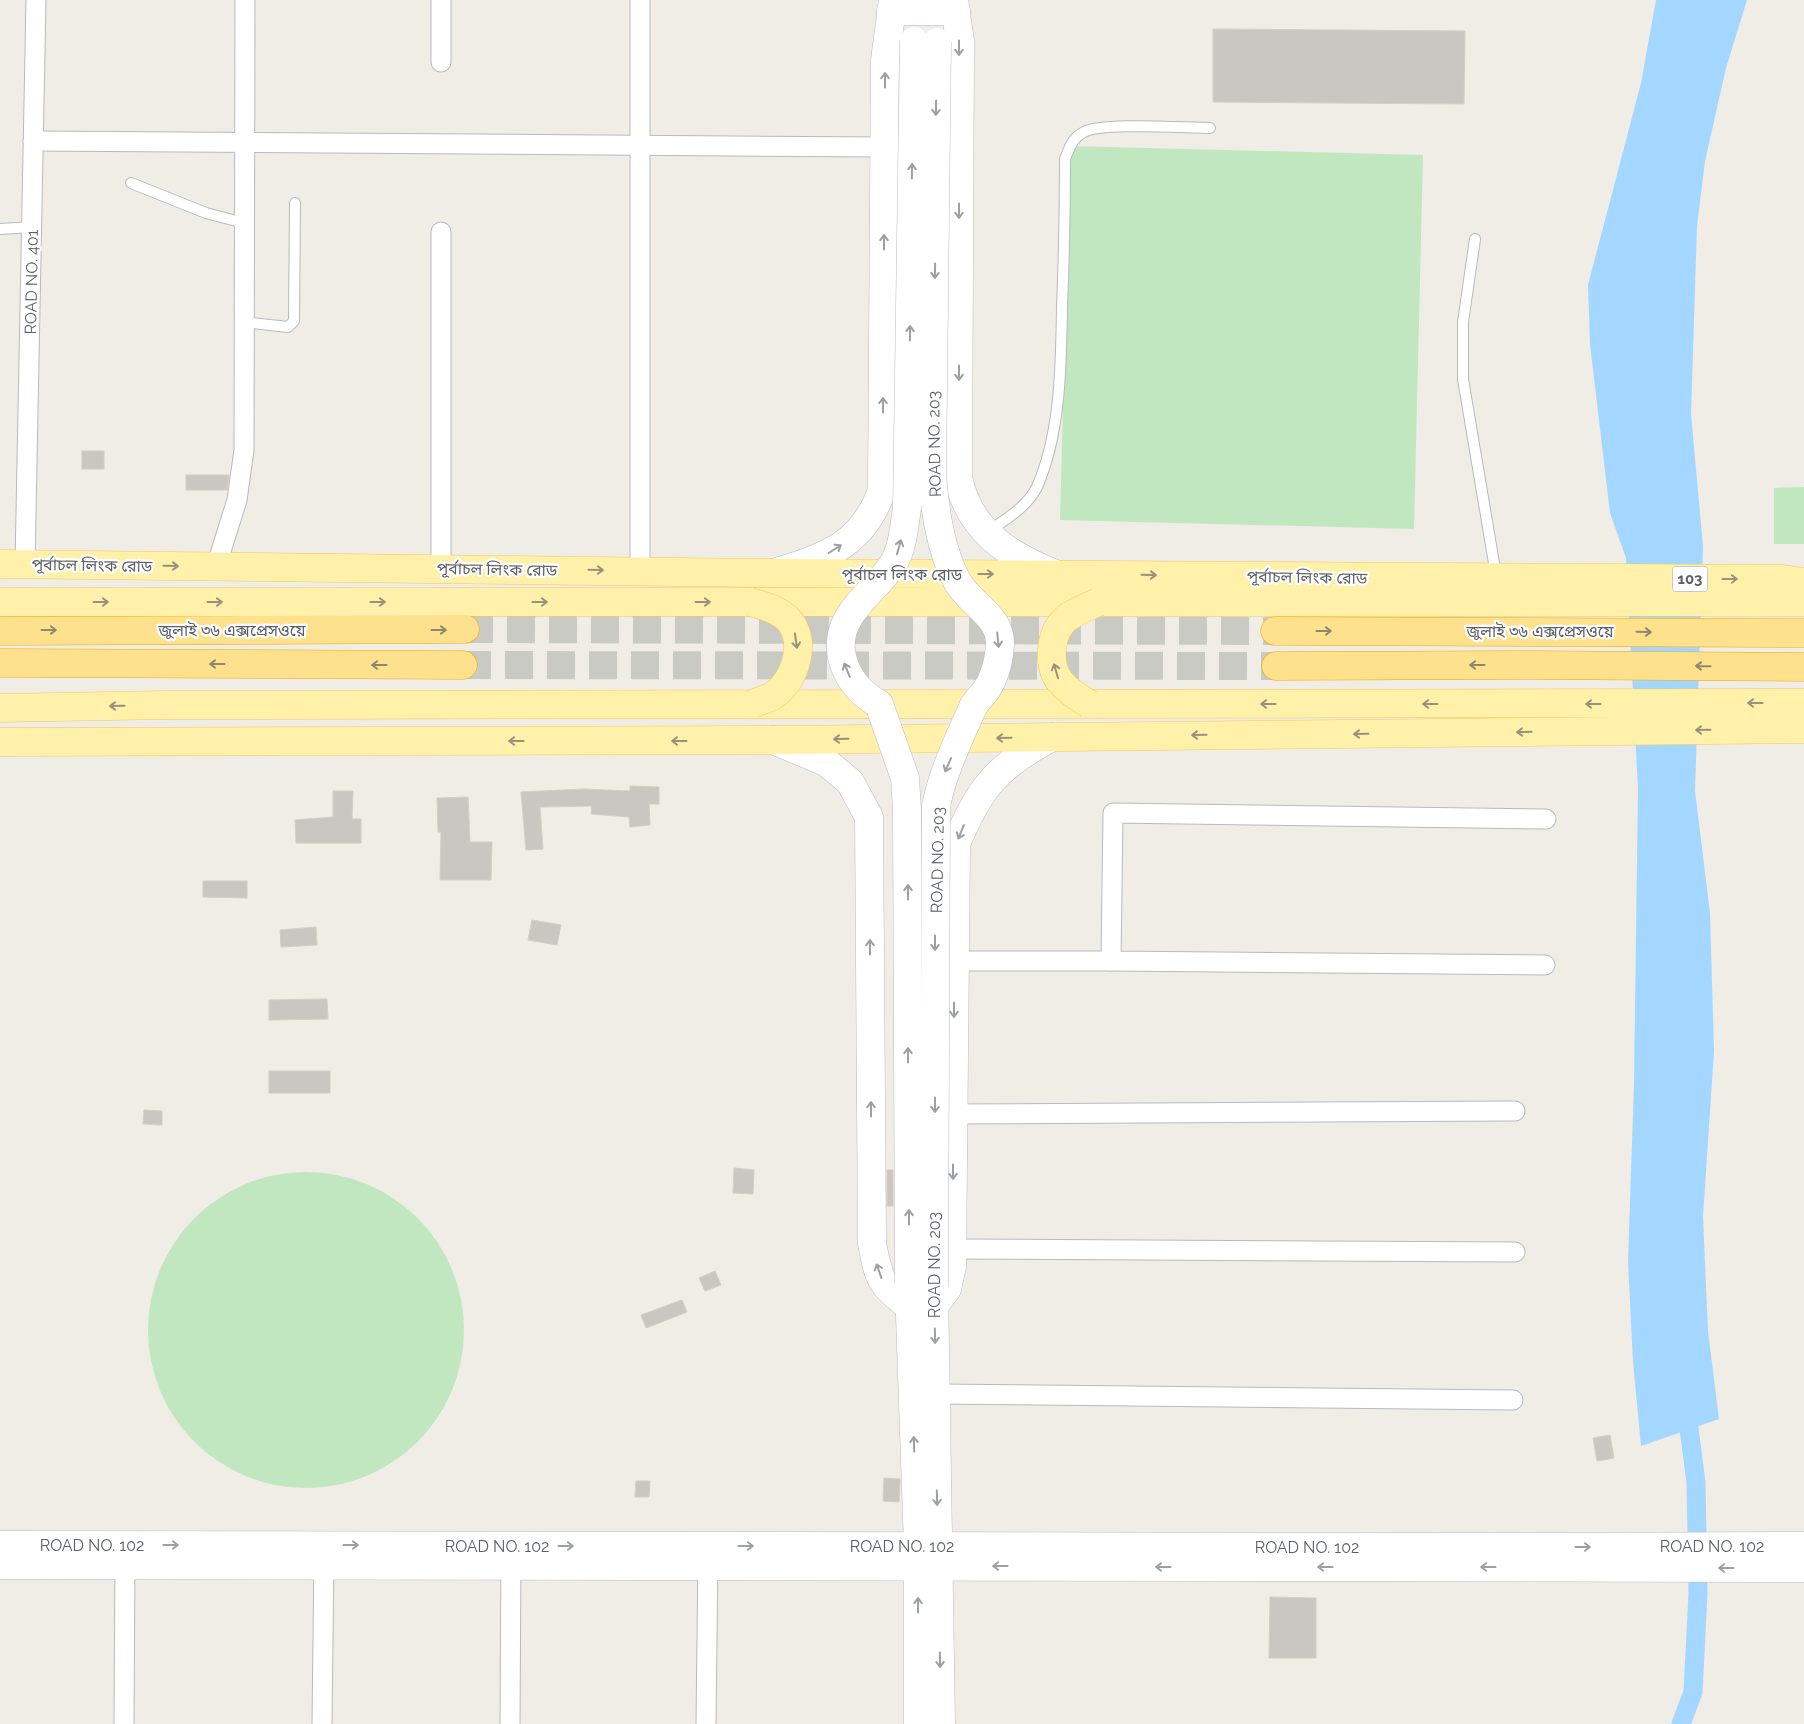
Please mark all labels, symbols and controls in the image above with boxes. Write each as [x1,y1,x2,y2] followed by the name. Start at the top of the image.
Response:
[955,40,964,56] one-way arrow
[880,72,890,88] one-way arrow
[932,100,941,116] one-way arrow
[907,163,917,179] one-way arrow
[954,202,964,219] one-way arrow
[21,229,42,335] street label: ROAD NO. 401
[879,235,889,251] one-way arrow
[930,263,939,279] one-way arrow
[905,325,915,342] one-way arrow
[954,365,964,381] one-way arrow
[924,391,945,497] street label: ROAD NO. 203
[878,397,888,414] one-way arrow
[895,540,904,556] one-way arrow
[828,544,842,554] one-way arrow
[32,555,153,576] street label: পূর্বাচল লিংক রোড
[437,559,558,580] street label: পূর্বাচল লিংক রোড
[162,561,179,571] one-way arrow
[588,565,604,575] one-way arrow
[842,565,963,584] street label: পূর্বাচল লিংক রোড
[1672,566,1708,592] road number: 103
[1247,567,1368,588] street label: পূর্বাচল লিংক রোড
[978,569,994,579] one-way arrow
[1140,571,1156,580] one-way arrow
[1721,574,1737,584] one-way arrow
[92,597,109,607] one-way arrow
[207,597,223,607] one-way arrow
[370,597,386,607] one-way arrow
[532,597,548,607] one-way arrow
[694,597,711,607] one-way arrow
[158,621,306,640] street label: জুলাই ৩৬ এক্সপ্রেসওয়ে
[1466,622,1614,641] street label: জুলাই ৩৬ এক্সপ্রেসওয়ে
[40,625,56,635] one-way arrow
[430,625,446,635] one-way arrow
[1316,626,1332,636] one-way arrow
[1636,627,1652,637] one-way arrow
[994,631,1003,647] one-way arrow
[791,633,801,649] one-way arrow
[209,659,226,669] one-way arrow
[372,660,388,670] one-way arrow
[1469,660,1486,670] one-way arrow
[1695,662,1711,671] one-way arrow
[841,663,851,678] one-way arrow
[1051,663,1060,679] one-way arrow
[1748,698,1764,708] one-way arrow
[1260,699,1276,709] one-way arrow
[1423,699,1439,709] one-way arrow
[1585,699,1602,709] one-way arrow
[110,701,126,710] one-way arrow
[1695,725,1712,735] one-way arrow
[1516,727,1532,737] one-way arrow
[1353,729,1369,738] one-way arrow
[1191,730,1207,740] one-way arrow
[996,733,1012,742] one-way arrow
[833,735,849,744] one-way arrow
[508,736,524,746] one-way arrow
[671,736,687,745] one-way arrow
[942,757,952,772] one-way arrow
[927,807,948,913] street label: ROAD NO. 203
[955,824,965,839] one-way arrow
[903,884,913,900] one-way arrow
[931,935,940,951] one-way arrow
[865,939,875,955] one-way arrow
[949,1002,959,1018] one-way arrow
[903,1047,913,1063] one-way arrow
[930,1096,940,1113] one-way arrow
[866,1101,876,1118] one-way arrow
[948,1164,958,1180] one-way arrow
[904,1209,914,1226] one-way arrow
[925,1212,944,1318] street label: ROAD NO. 203
[874,1263,883,1279] one-way arrow
[930,1327,940,1343] one-way arrow
[909,1437,919,1453] one-way arrow
[932,1490,942,1506] one-way arrow
[40,1536,144,1555] street label: ROAD NO. 102
[445,1537,549,1556] street label: ROAD NO. 102
[850,1537,954,1556] street label: ROAD NO. 102
[1660,1537,1764,1556] street label: ROAD NO. 102
[1255,1538,1359,1557] street label: ROAD NO. 102
[162,1540,179,1550] one-way arrow
[342,1540,359,1550] one-way arrow
[558,1541,574,1551] one-way arrow
[738,1541,754,1551] one-way arrow
[1575,1542,1591,1552] one-way arrow
[992,1561,1008,1571] one-way arrow
[1155,1562,1171,1572] one-way arrow
[1317,1562,1334,1572] one-way arrow
[1480,1562,1496,1572] one-way arrow
[1718,1563,1734,1573] one-way arrow
[913,1598,923,1614] one-way arrow
[935,1652,945,1668] one-way arrow

